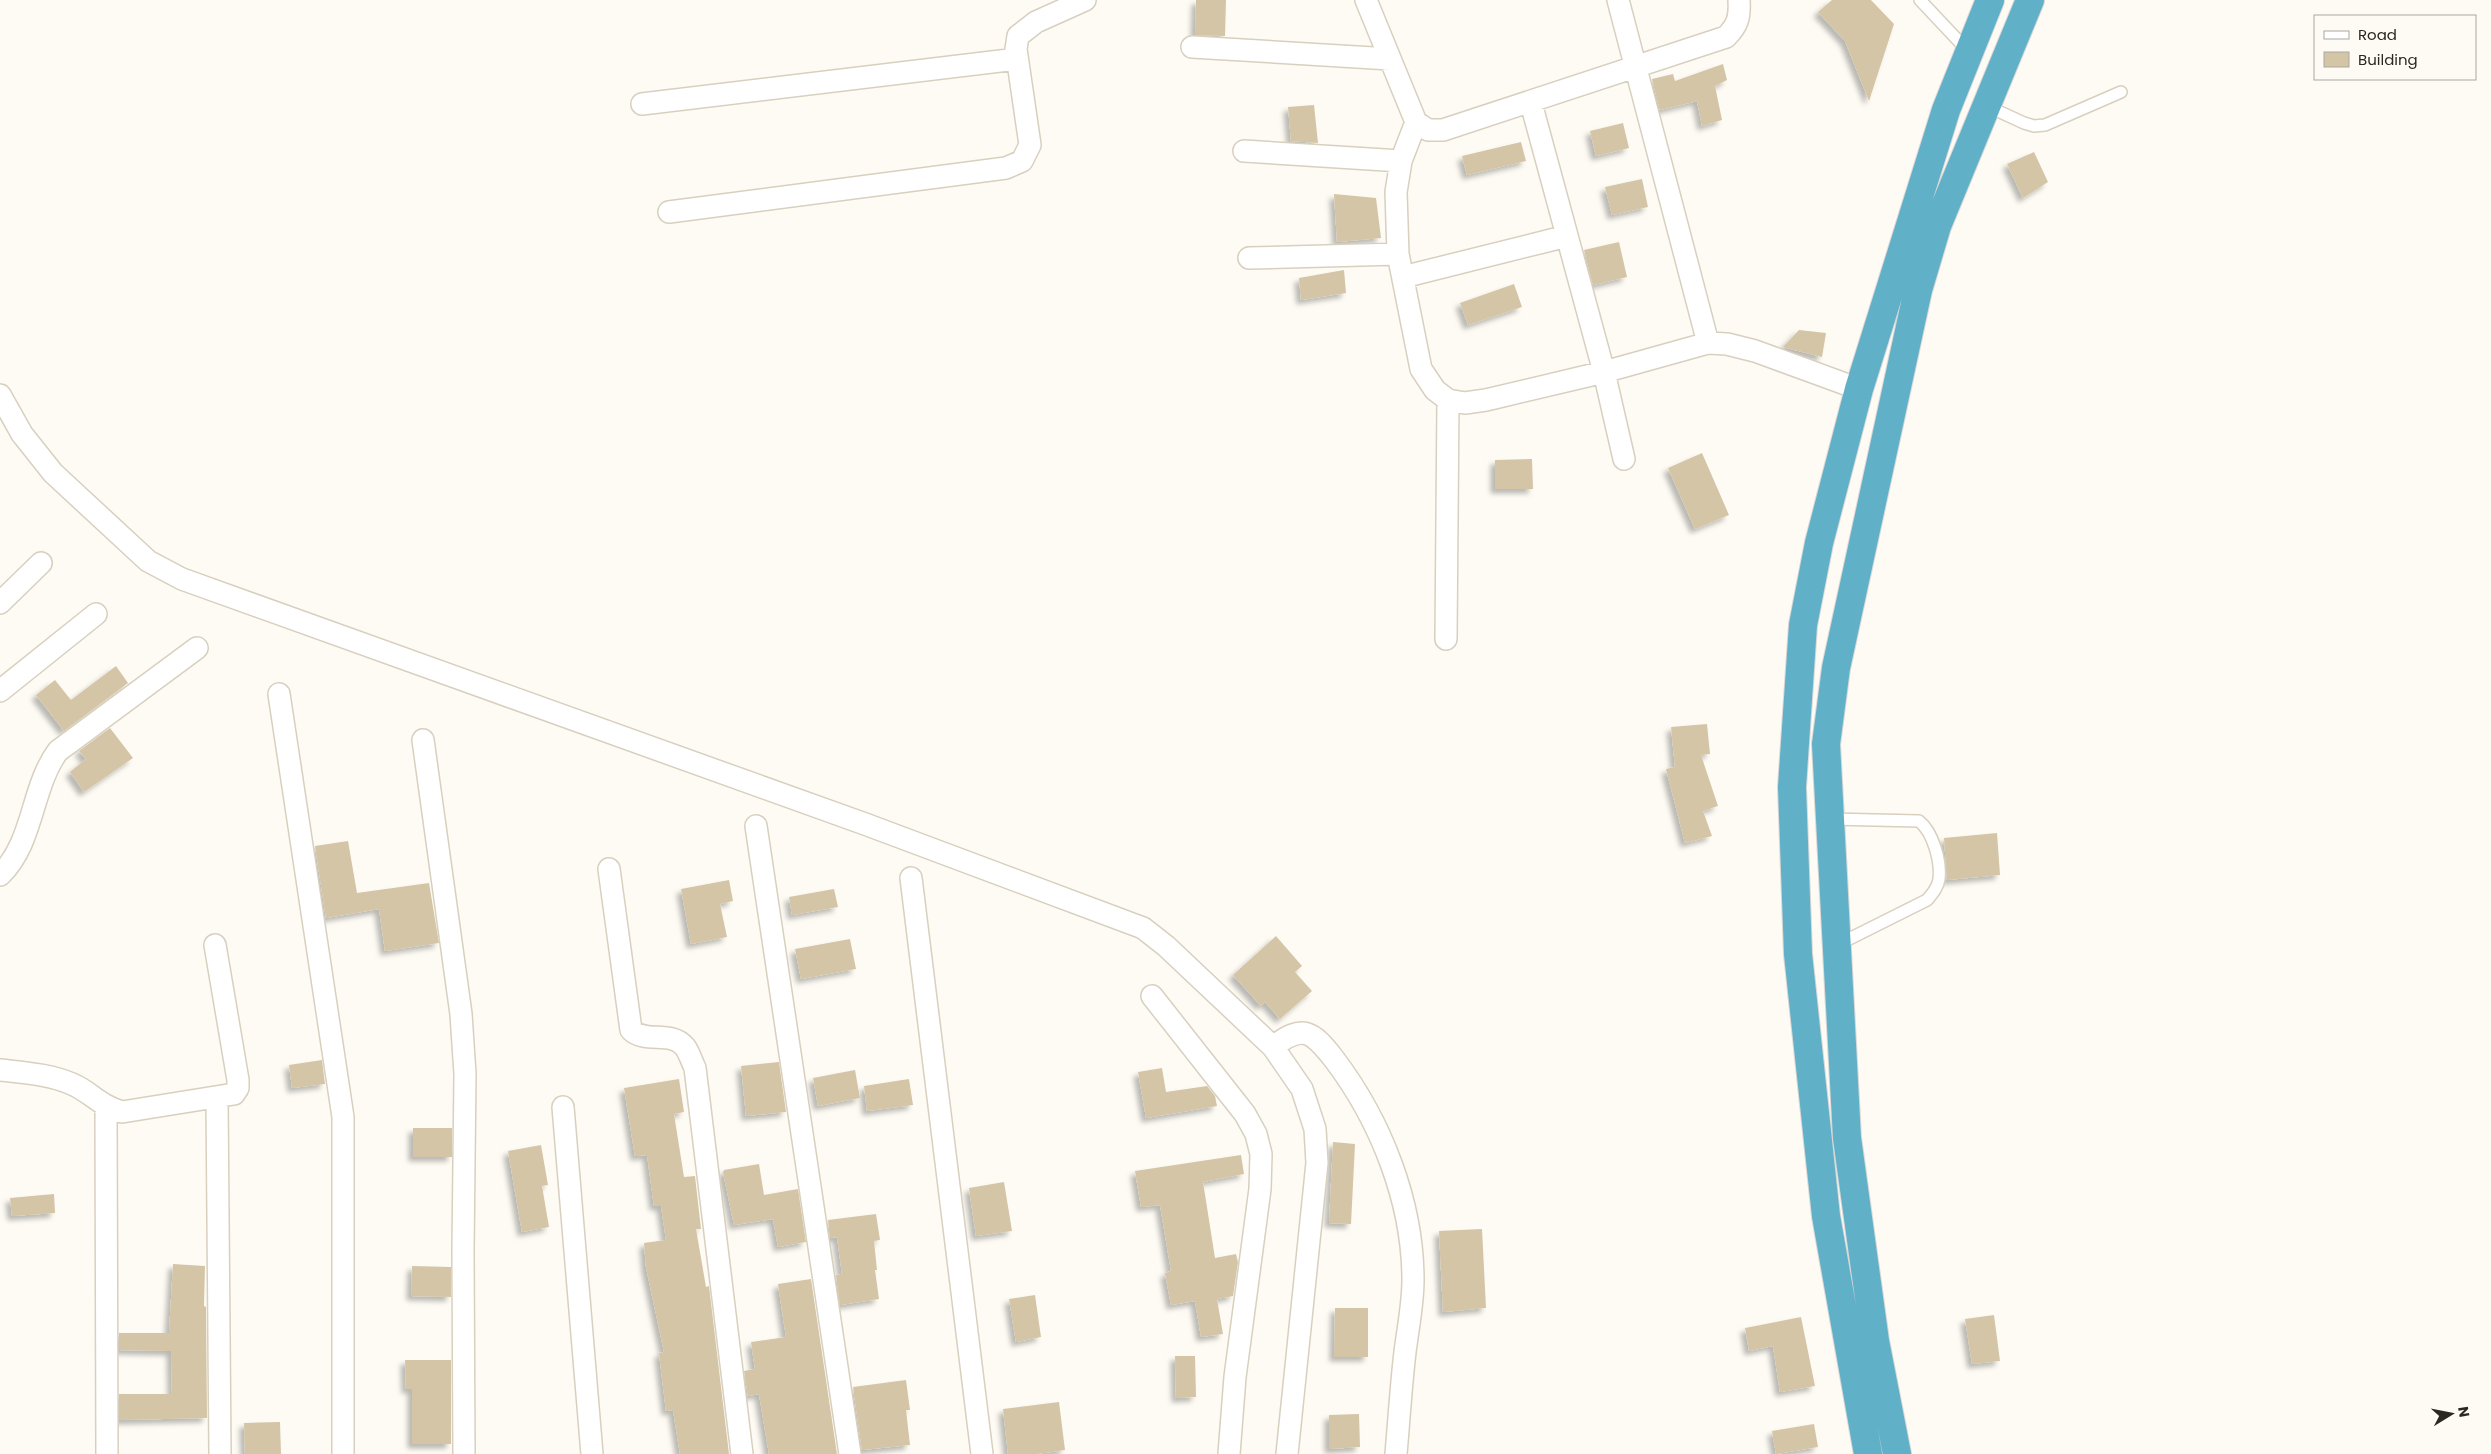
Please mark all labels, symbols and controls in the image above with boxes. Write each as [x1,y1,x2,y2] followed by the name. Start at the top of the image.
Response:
[2314,15,2476,80] legend
[2358,24,2397,45] text: Road
[2358,49,2418,70] text: Building
[2426,1389,2476,1439] north arrow
[2453,1405,2475,1419] text: N

